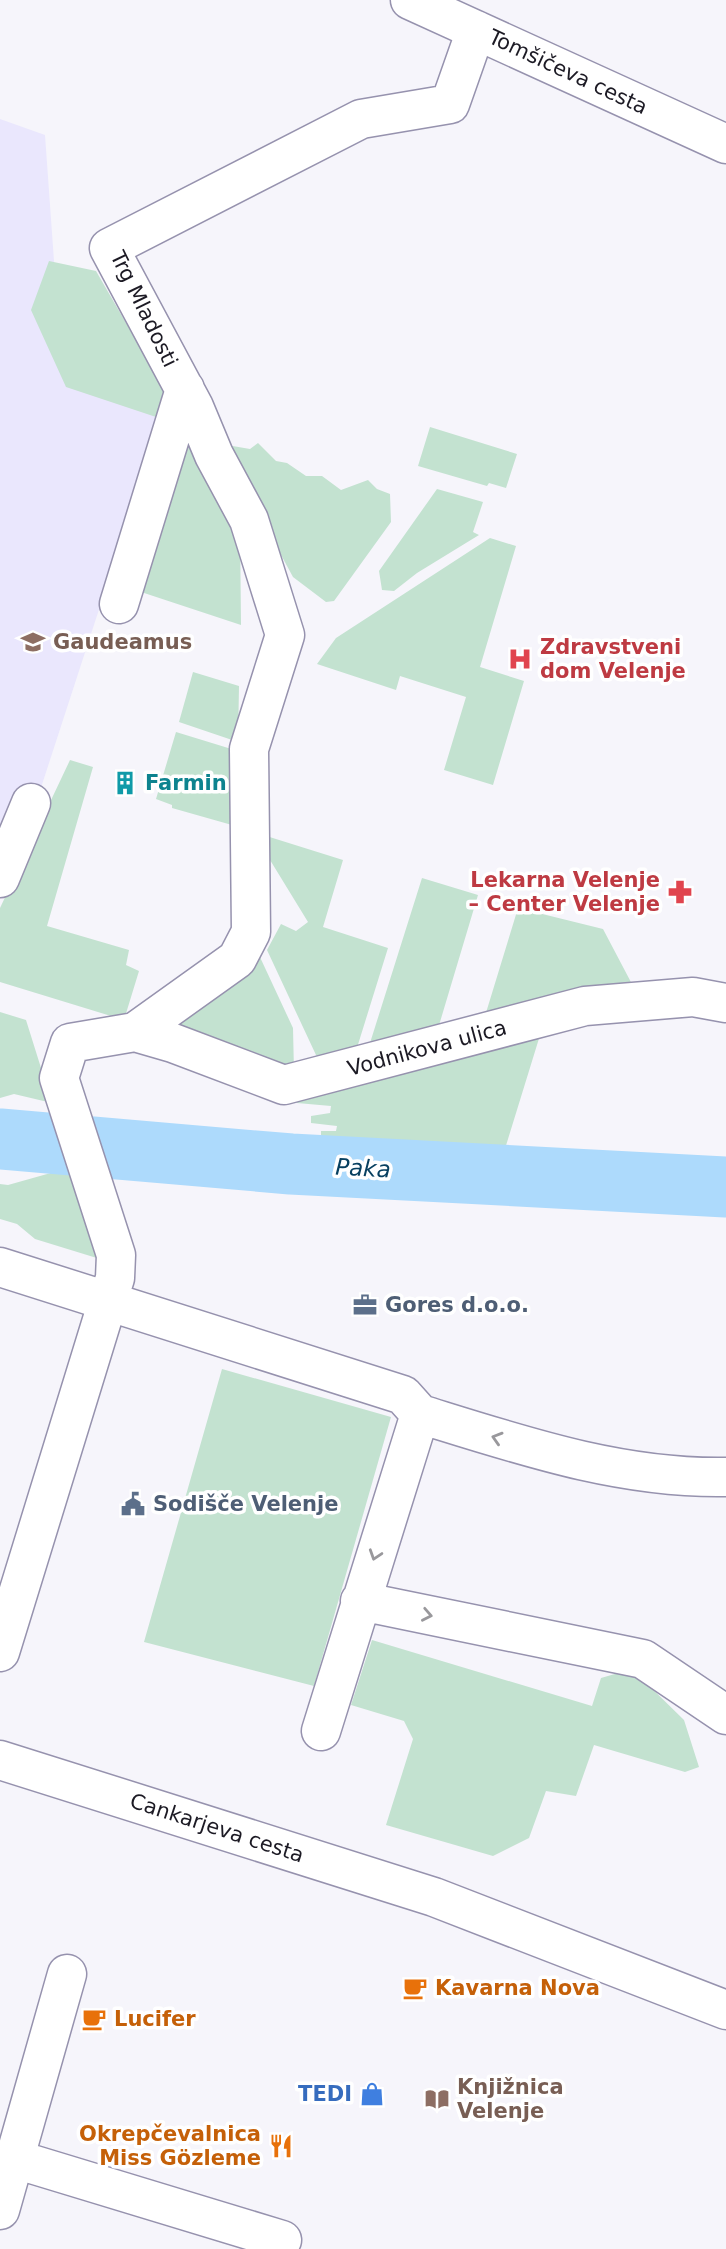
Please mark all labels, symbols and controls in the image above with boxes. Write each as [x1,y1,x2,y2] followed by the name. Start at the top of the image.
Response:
[484,24,651,119] street label: Tomšičeva cesta
[105,246,182,371] street label: Trg Mladosti
[19,628,47,656] school or university icon: Gaudeamus
[53,630,192,654] place label: Gaudeamus
[540,635,686,683] place label: Zdravstveni dom Velenje
[506,645,534,673] hospital icon: Zdravstveni dom Velenje
[111,769,139,797] building icon: Farmin
[145,771,227,795] place label: Farmin
[468,868,660,916] place label: Lekarna Velenje – Center Velenje
[666,878,694,906] pharmacy icon: Lekarna Velenje – Center Velenje
[345,1015,509,1081] street label: Vodnikova ulica
[335,1154,391,1182] water label: Paka
[351,1291,379,1319] office icon: Gores d.o.o.
[385,1293,529,1317] place label: Gores d.o.o.
[491,1431,503,1446] one-way arrow
[119,1490,147,1518] public building icon: Sodišče Velenje
[153,1492,338,1516] place label: Sodišče Velenje
[369,1549,383,1561] one-way arrow
[421,1606,433,1621] one-way arrow
[127,1789,307,1867] street label: Cankarjeva cesta
[401,1974,429,2002] cafe icon: Kavarna Nova
[435,1976,600,2000] place label: Kavarna Nova
[80,2005,108,2033] cafe icon: Lucifer
[114,2007,196,2031] place label: Lucifer
[457,2075,564,2123] place label: Knjižnica Velenje
[358,2080,386,2108] shop icon: TEDI
[298,2082,352,2106] place label: TEDI
[423,2085,451,2113] library icon: Knjižnica Velenje
[79,2122,261,2170] place label: Okrepčevalnica Miss Gözleme
[267,2132,295,2160] restaurant icon: Okrepčevalnica Miss Gözleme

